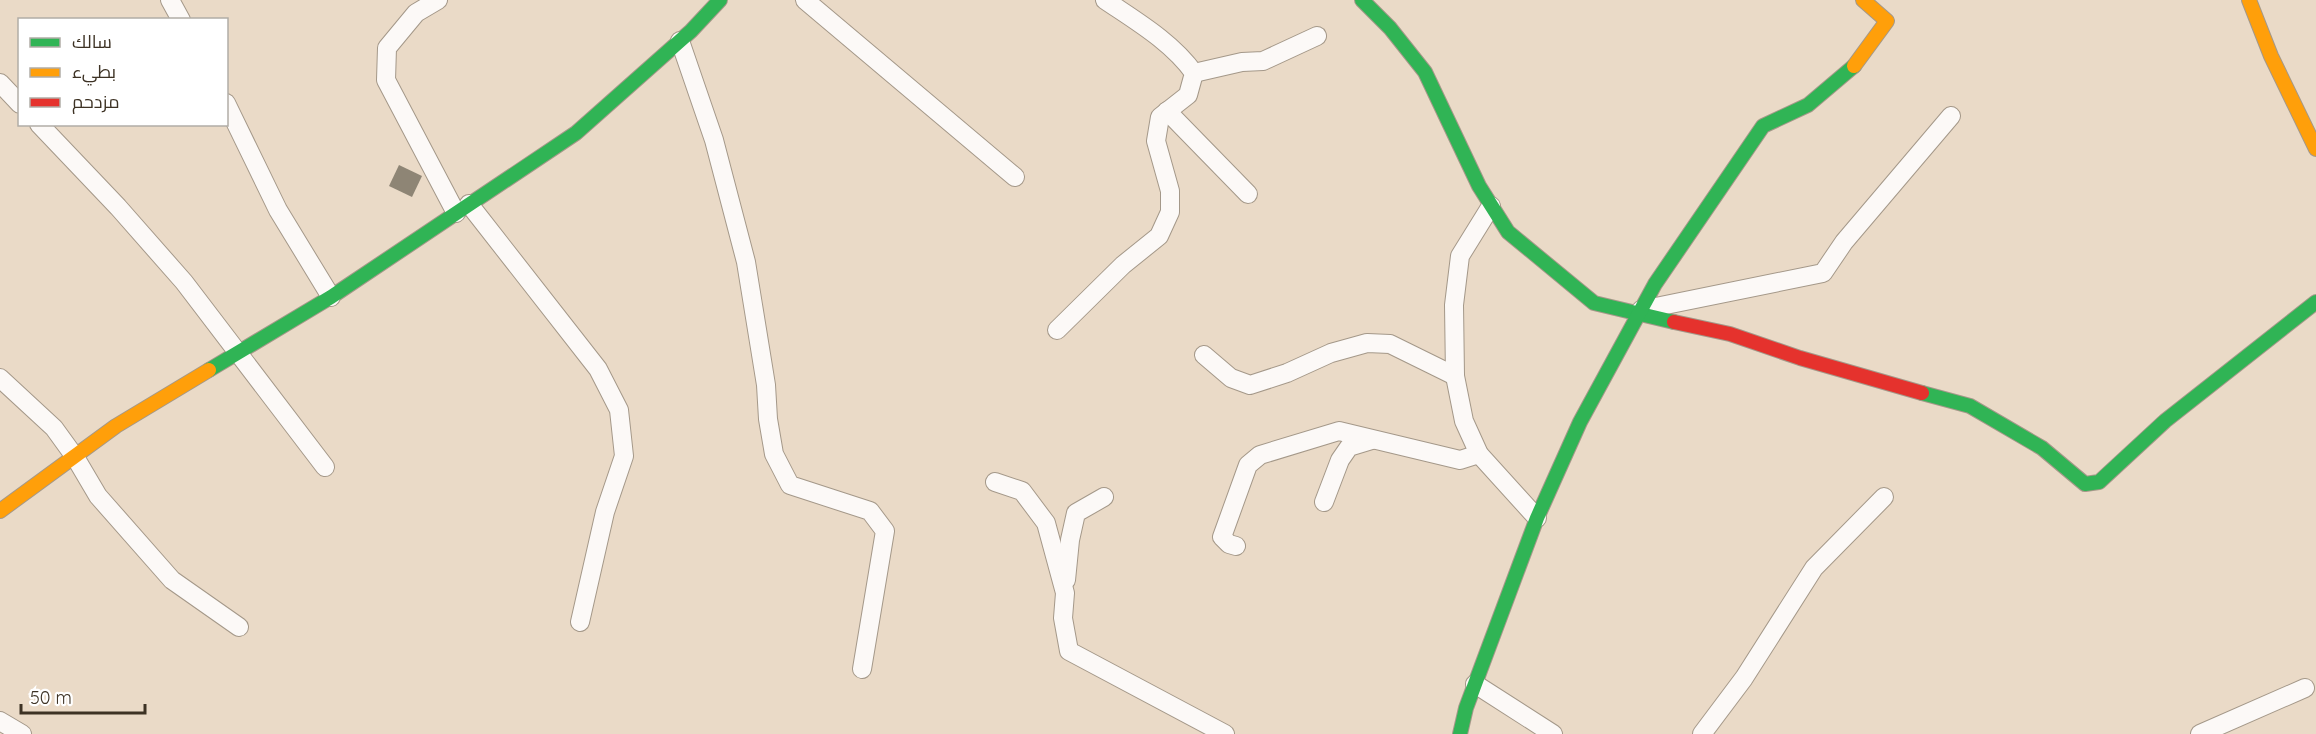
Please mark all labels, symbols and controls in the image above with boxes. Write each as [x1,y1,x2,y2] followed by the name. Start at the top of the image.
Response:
[18,18,228,126] legend
[72,30,112,53] text: سالك
[72,60,116,86] text: بطيء
[72,90,120,114] text: مزدحم
[21,677,146,715] scale bar
[30,686,72,709] text: 50 m

